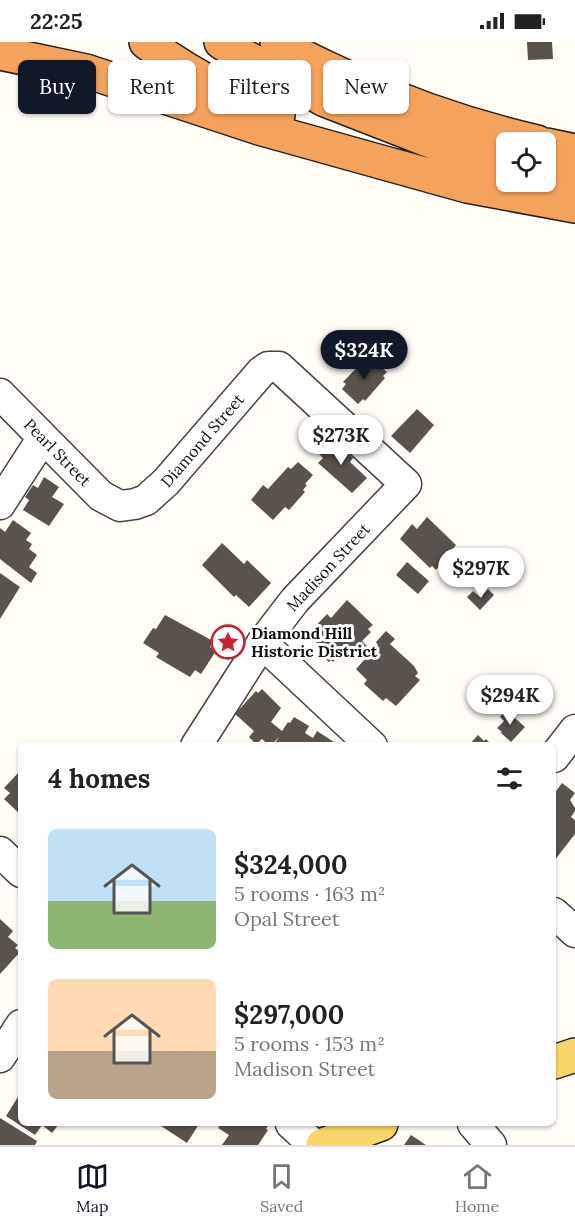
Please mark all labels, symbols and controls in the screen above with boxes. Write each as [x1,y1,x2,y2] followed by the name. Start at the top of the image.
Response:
[30,7,83,35] text: 22:25
[18,60,96,114] chip: Buy
[108,60,196,114] chip: Rent
[208,60,311,114] chip: Filters
[323,60,409,114] chip: New
[496,132,556,192] map controls
[496,132,556,192] button: locate
[322,330,406,381] pin: $324K
[335,337,393,362] text: $324K
[156,389,249,491] street label: Diamond Street
[20,414,96,491] street label: Pearl Street
[299,415,383,466] pin: $273K
[312,422,370,447] text: $273K
[282,518,374,615] street label: Madison Street
[439,548,523,599] pin: $297K
[452,555,510,580] text: $297K
[251,623,378,661] place label: Diamond Hill Historic District
[210,624,246,660] place icon: Diamond Hill Historic District
[468,675,552,726] pin: $294K
[480,682,540,707] text: $294K
[48,762,150,795] text: 4 homes
[493,762,526,795] icon: filters
[234,848,348,881] text: $324,000
[96,853,168,925] icon: home
[234,881,386,906] text: 5 rooms · 163 m²
[234,906,340,931] text: Opal Street
[234,998,344,1031] text: $297,000
[96,1003,168,1075] icon: home
[234,1031,385,1056] text: 5 rooms · 153 m²
[234,1056,375,1081] text: Madison Street
[76,1160,109,1216] tab: Map
[260,1160,303,1216] tab: Saved
[455,1160,499,1216] tab: Home

